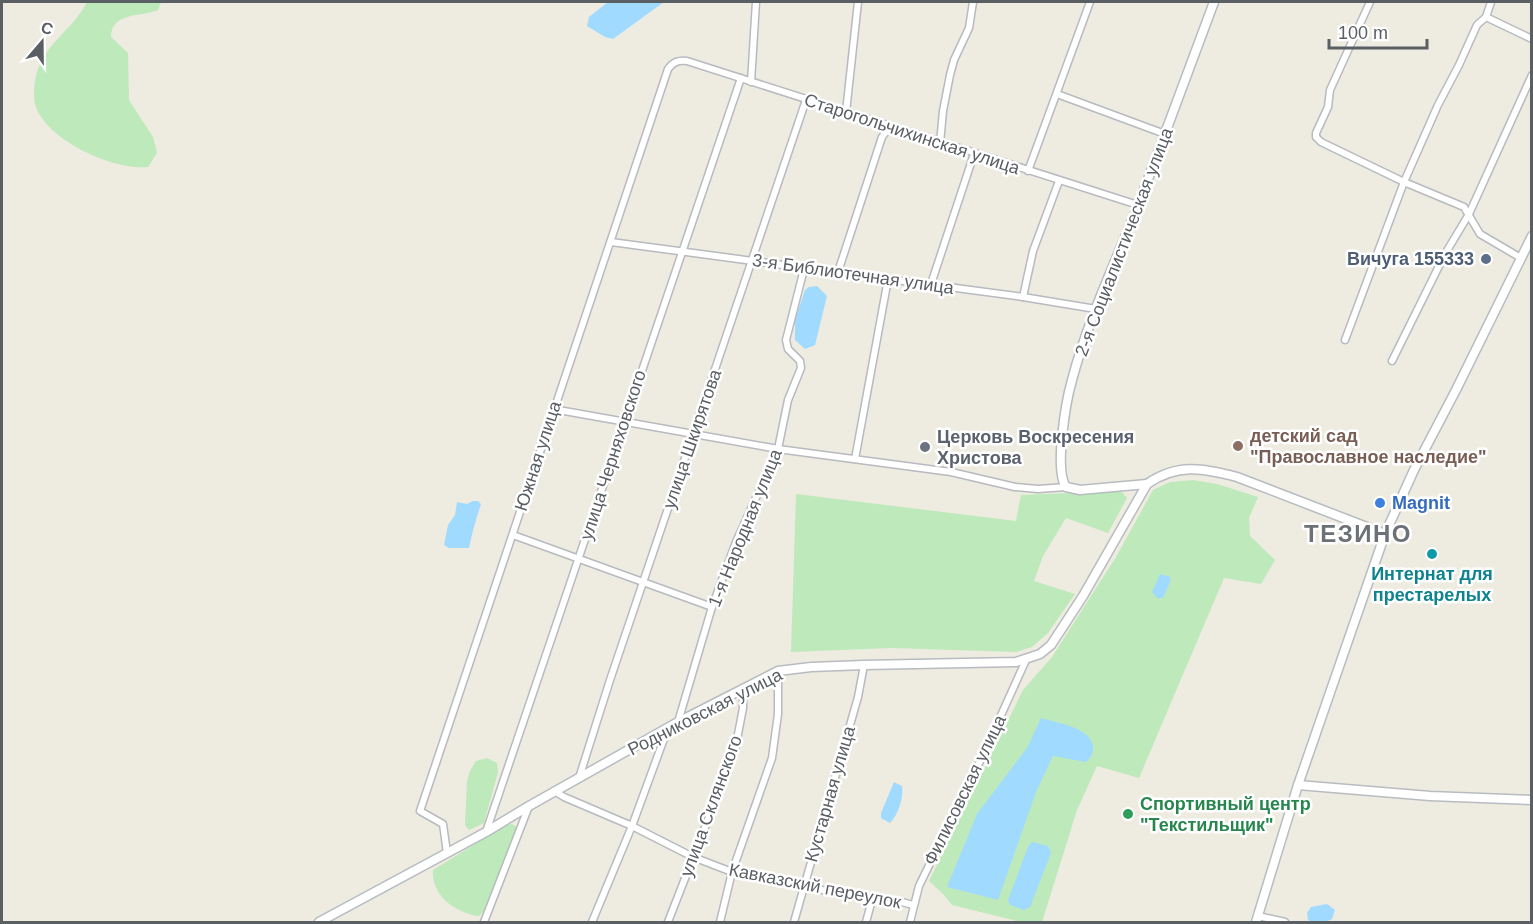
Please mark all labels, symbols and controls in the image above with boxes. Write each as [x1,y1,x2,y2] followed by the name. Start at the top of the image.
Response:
[12,12,72,72] north arrow
[1329,12,1426,50] scale bar
[39,18,56,38] text: С
[1338,23,1388,43] text: 100 m
[802,90,1023,179] street label: Старогольчихинская улица
[1071,124,1177,359] street label: 2-я Социалистическая улица
[1347,249,1474,269] place label: Вичуга 155333
[751,250,956,298] street label: 3-я Библиотечная улица
[1479,252,1493,266] marker: Вичуга 155333
[659,366,726,511] street label: улица Шкирятова
[576,367,650,543] street label: улица Черняховского
[511,398,565,514] street label: Южная улица
[1250,426,1487,467] place label: детский сад "Православное наследие"
[937,427,1134,468] place label: Церковь Воскресения Христова
[1231,439,1245,453] marker: детский сад "Православное наследие"
[918,440,932,454] marker: Церковь Воскресения Христова
[704,445,786,610] street label: 1-я Народная улица
[1392,493,1450,513] place label: Magnit
[1373,496,1387,510] marker: Magnit
[1304,520,1412,547] district label: ТЕЗИНО
[1425,547,1439,561] marker: Интернат для престарелых
[1371,564,1493,605] place label: Интернат для престарелых
[625,664,786,760] street label: Родниковская улица
[920,711,1010,868] street label: Филисовская улица
[801,723,859,864] street label: Кустарная улица
[676,733,746,879] street label: улица Склянского
[1140,794,1311,835] place label: Спортивный центр "Текстильщик"
[1121,807,1135,821] marker: Спортивный центр "Текстильщик"
[727,859,903,913] street label: Кавказский переулок

